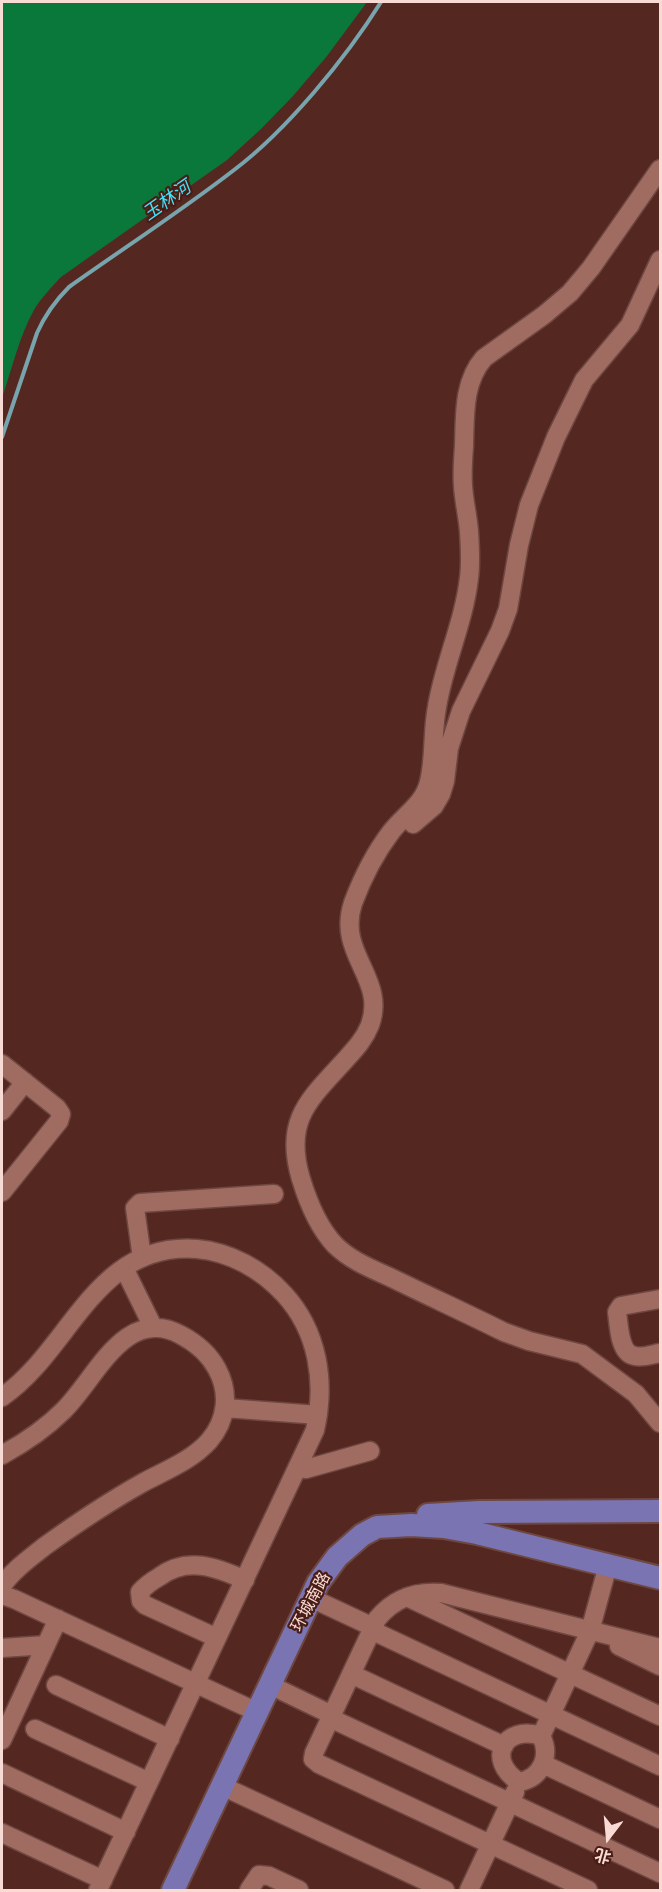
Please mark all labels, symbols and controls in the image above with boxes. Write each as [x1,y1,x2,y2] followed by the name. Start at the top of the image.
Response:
[139,177,195,225] water label: 玉林河
[288,1569,334,1635] street label: 环城南路
[578,1808,638,1868] north arrow
[593,1844,613,1867] text: 北

